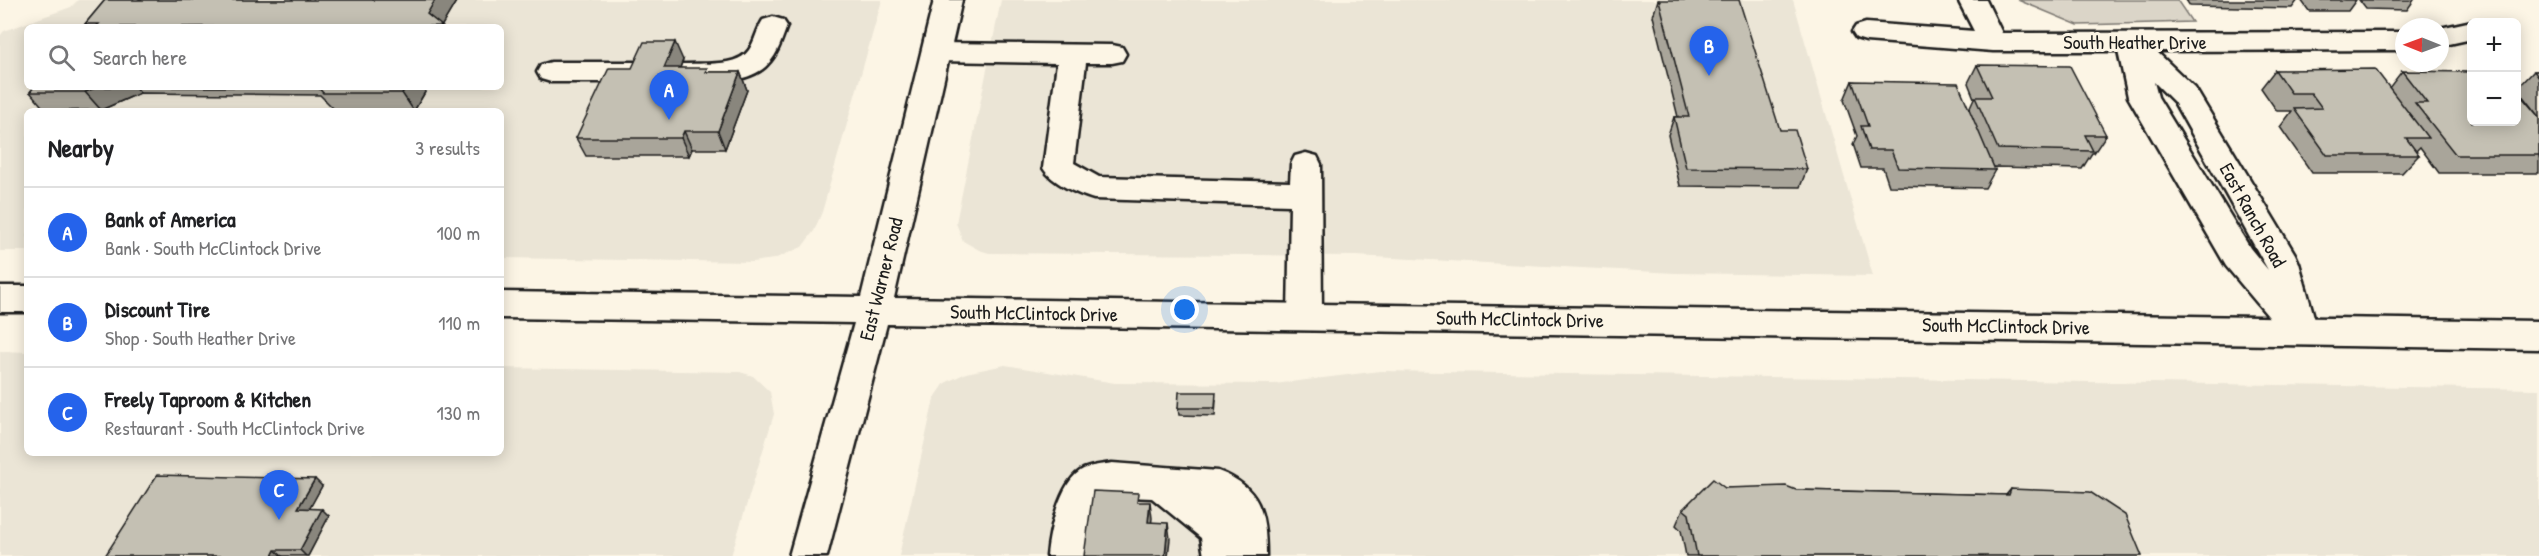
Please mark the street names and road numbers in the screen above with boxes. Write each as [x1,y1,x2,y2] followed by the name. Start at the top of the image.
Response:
[2063,28,2207,55] street label: South Heather Drive
[2214,158,2293,272] street label: East Ranch Road
[852,214,909,343] street label: East Warner Road
[950,298,1118,327] street label: South McClintock Drive
[1436,304,1604,333] street label: South McClintock Drive
[1922,311,2090,340] street label: South McClintock Drive

